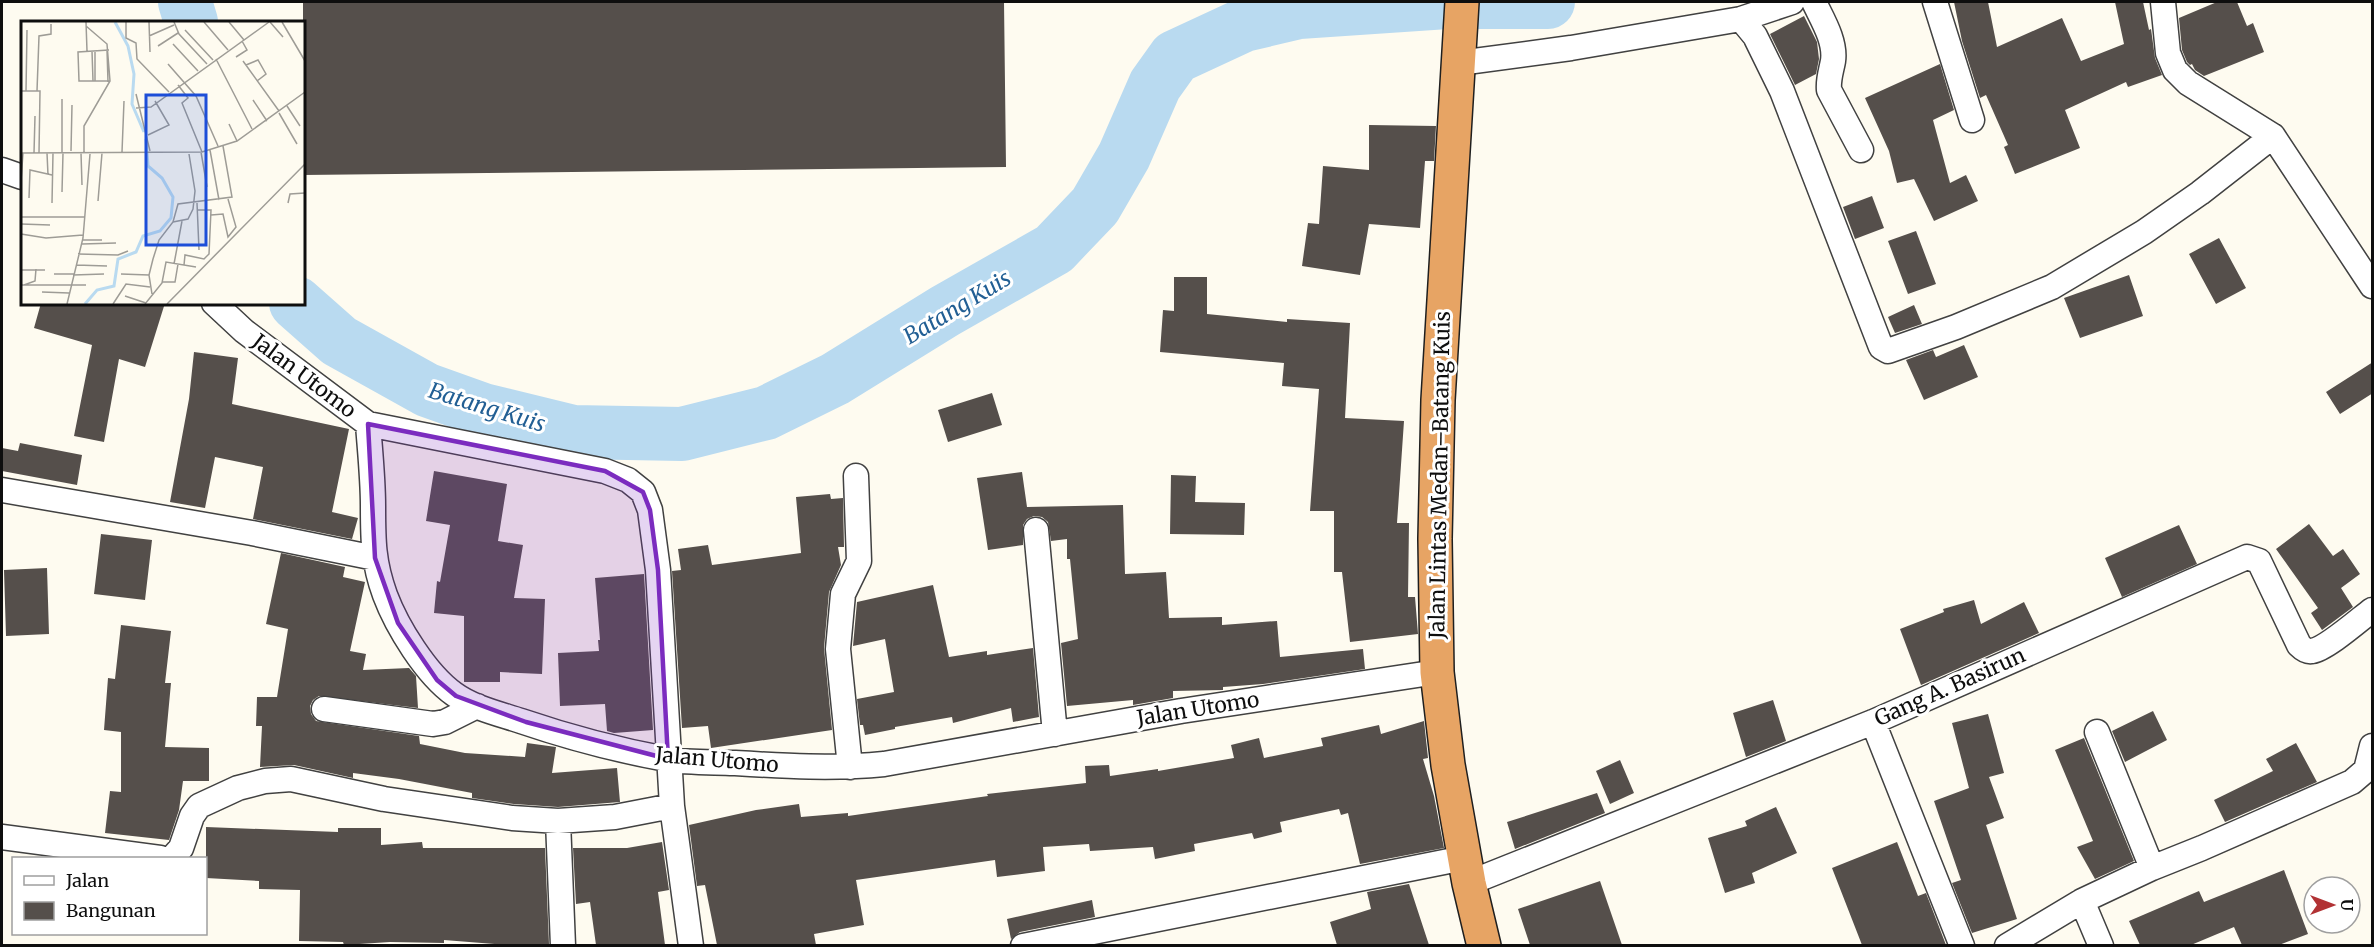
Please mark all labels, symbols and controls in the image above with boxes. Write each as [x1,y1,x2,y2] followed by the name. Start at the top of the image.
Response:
[21,21,304,304] inset map
[898,264,1016,350] water label: Batang Kuis
[1423,311,1456,640] street label: Jalan Lintas Medan–Batang Kuis
[246,327,362,424] street label: Jalan Utomo
[425,376,549,438] water label: Batang Kuis
[1870,641,2029,732] street label: Gang A. Basirun
[1134,686,1261,732] street label: Jalan Utomo
[653,741,780,778] street label: Jalan Utomo
[12,857,207,935] legend
[65,869,109,892] text: Jalan
[2302,875,2362,935] north arrow
[66,899,156,922] text: Bangunan
[2337,899,2357,911] text: U

